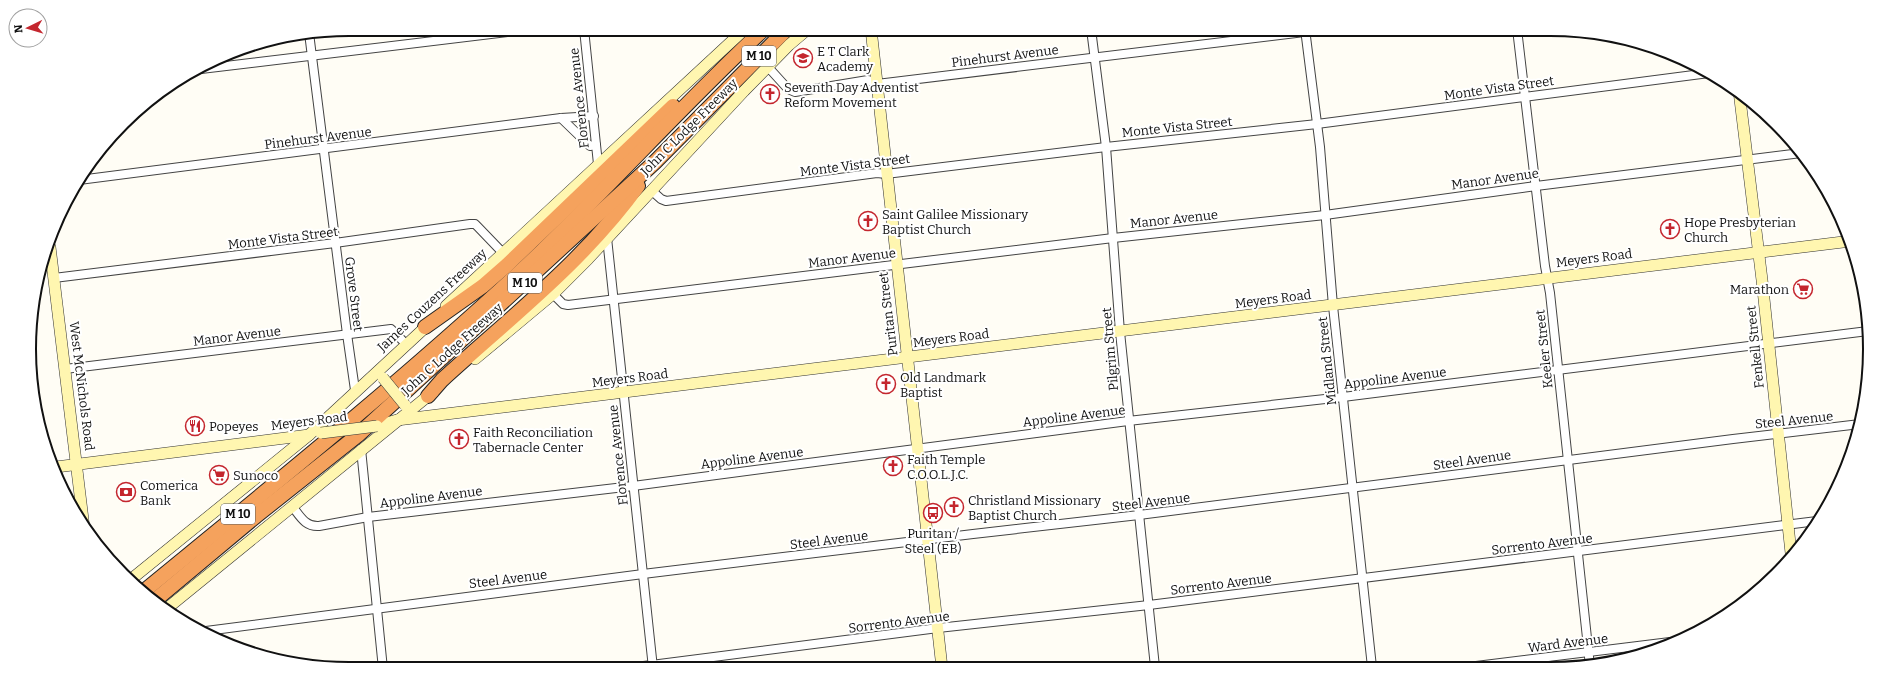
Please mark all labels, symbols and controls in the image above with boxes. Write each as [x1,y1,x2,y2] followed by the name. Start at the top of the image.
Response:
[8,8,48,48] north arrow
[12,24,25,34] text: N
[951,42,1059,70] street label: Pinehurst Avenue
[817,44,873,74] place label: E T Clark Academy
[742,46,776,66] road number: M 10
[566,47,592,149] street label: Florence Avenue
[792,47,814,69] school or university icon: E T Clark Academy
[1443,73,1555,103] street label: Monte Vista Street
[637,75,741,179] street label: John C Lodge Freeway
[784,80,919,110] place label: Seventh Day Adventist Reform Movement
[759,83,781,105] church icon: Seventh Day Adventist Reform Movement
[1121,114,1233,140] street label: Monte Vista Street
[264,124,372,152] street label: Pinehurst Avenue
[799,151,911,179] street label: Monte Vista Street
[1450,165,1540,193] street label: Manor Avenue
[882,207,1028,237] place label: Saint Galilee Missionary Baptist Church
[1129,207,1219,231] street label: Manor Avenue
[857,210,879,232] church icon: Saint Galilee Missionary Baptist Church
[1684,215,1797,245] place label: Hope Presbyterian Church
[1659,218,1681,240] church icon: Hope Presbyterian Church
[227,224,339,252] street label: Monte Vista Street
[374,245,490,355] street label: James Couzens Freeway
[807,245,897,271] street label: Manor Avenue
[1555,246,1633,270] street label: Meyers Road
[342,256,366,333] street label: Grove Street
[875,271,901,357] street label: Puritan Street
[508,273,542,293] road number: M 10
[1792,278,1814,300] supermarket icon: Marathon
[1730,282,1790,297] place label: Marathon
[1234,287,1312,311] street label: Meyers Road
[398,300,506,399] street label: John C Lodge Freeway
[1743,305,1767,389] street label: Fenkell Street
[1099,306,1121,391] street label: Pilgrim Street
[1532,309,1556,389] street label: Keeler Street
[1315,316,1339,406] street label: Midland Street
[67,320,97,452] street label: West McNichols Road
[192,323,282,349] street label: Manor Avenue
[912,326,990,350] street label: Meyers Road
[1343,364,1447,392] street label: Appoline Avenue
[591,366,669,390] street label: Meyers Road
[900,370,987,400] place label: Old Landmark Baptist
[875,373,897,395] church icon: Old Landmark Baptist
[1022,402,1126,430] street label: Appoline Avenue
[605,404,631,506] street label: Florence Avenue
[1754,408,1834,432] street label: Steel Avenue
[270,409,348,433] street label: Meyers Road
[184,415,206,437] restaurant icon: Popeyes
[209,419,259,434] place label: Popeyes
[473,425,594,455] place label: Faith Reconciliation Tabernacle Center
[448,428,470,450] church icon: Faith Reconciliation Tabernacle Center
[700,444,804,472] street label: Appoline Avenue
[1432,447,1512,473] street label: Steel Avenue
[907,452,985,482] place label: Faith Temple C.O.O.L.J.C.
[882,455,904,477] church icon: Faith Temple C.O.O.L.J.C.
[208,464,230,486] supermarket icon: Sunoco
[233,468,278,483] place label: Sunoco
[140,478,198,508] place label: Comerica Bank
[115,481,137,503] bank icon: Comerica Bank
[379,483,483,511] street label: Appoline Avenue
[1111,490,1191,514] street label: Steel Avenue
[968,493,1101,523] place label: Christland Missionary Baptist Church
[943,496,965,518] church icon: Christland Missionary Baptist Church
[922,502,944,524] bus stop icon: Puritan / Steel (EB)
[221,504,255,524] road number: M 10
[904,526,962,556] place label: Puritan / Steel (EB)
[789,528,869,552] street label: Steel Avenue
[1491,530,1593,558] street label: Sorrento Avenue
[468,567,548,591] street label: Steel Avenue
[1170,570,1272,598] street label: Sorrento Avenue
[848,608,950,636] street label: Sorrento Avenue
[1527,631,1609,655] street label: Ward Avenue

